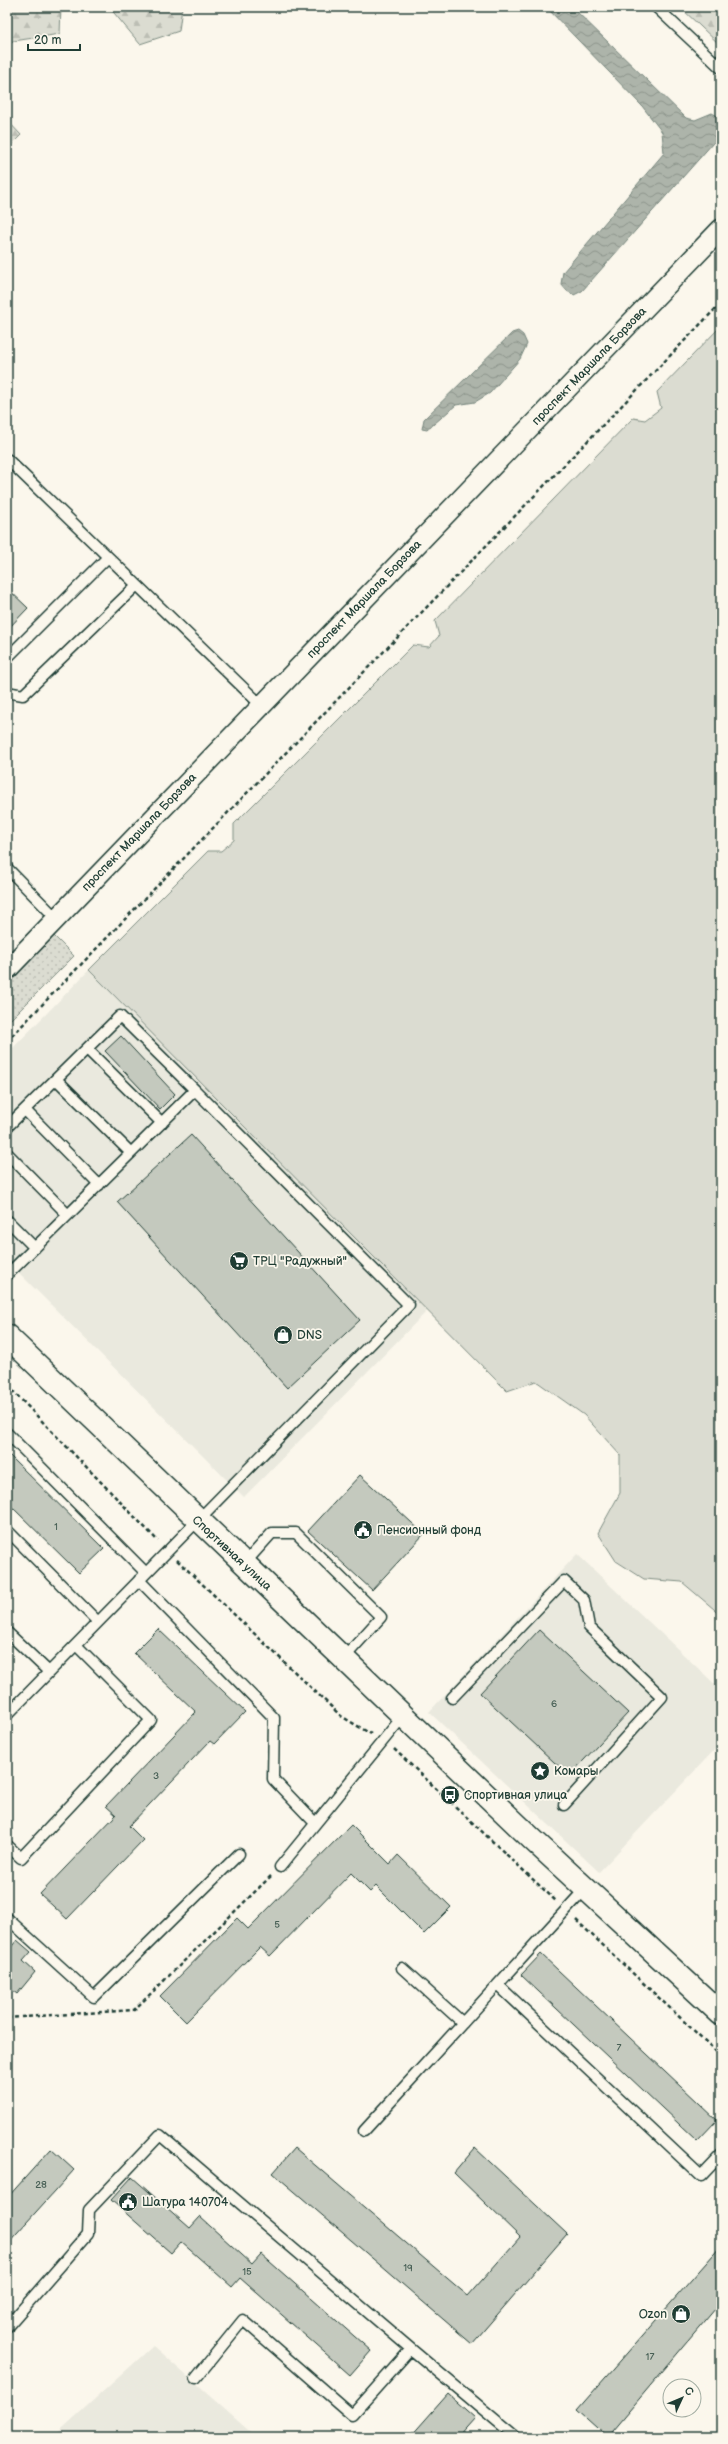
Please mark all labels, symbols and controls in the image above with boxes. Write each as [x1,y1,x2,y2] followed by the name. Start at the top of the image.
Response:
[28,26,80,52] scale bar
[34,33,61,48] text: 20 m
[529,304,650,429] street label: проспект Маршала Борзова
[304,537,425,662] street label: проспект Маршала Борзова
[79,770,200,895] street label: проспект Маршала Борзова
[228,1250,250,1272] supermarket icon: ТРЦ "Радужный"
[253,1254,347,1269] place label: ТРЦ "Радужный"
[272,1324,294,1346] shop icon: DNS
[297,1328,322,1343] place label: DNS
[189,1513,275,1594] street label: Спортивная улица
[352,1519,374,1541] public building icon: Пенсионный фонд
[54,1521,58,1533] house number: 1
[377,1523,482,1538] place label: Пенсионный фонд
[551,1698,557,1710] house number: 6
[529,1760,551,1782] place icon: Комары
[554,1764,598,1779] place label: Комары
[153,1770,159,1782] house number: 3
[439,1784,461,1806] bus stop icon: Спортивная улица
[464,1788,567,1803] place label: Спортивная улица
[274,1919,280,1931] house number: 5
[617,2042,622,2054] house number: 7
[35,2179,47,2191] house number: 28
[117,2191,139,2213] public building icon: Шатура 140704
[142,2195,229,2210] place label: Шатура 140704
[403,2262,413,2274] house number: 19
[242,2266,252,2278] house number: 15
[670,2303,692,2325] shop icon: Ozon
[639,2307,667,2322] place label: Ozon
[646,2351,654,2363] house number: 17
[662,2378,702,2418] north arrow
[681,2384,696,2399] text: С

